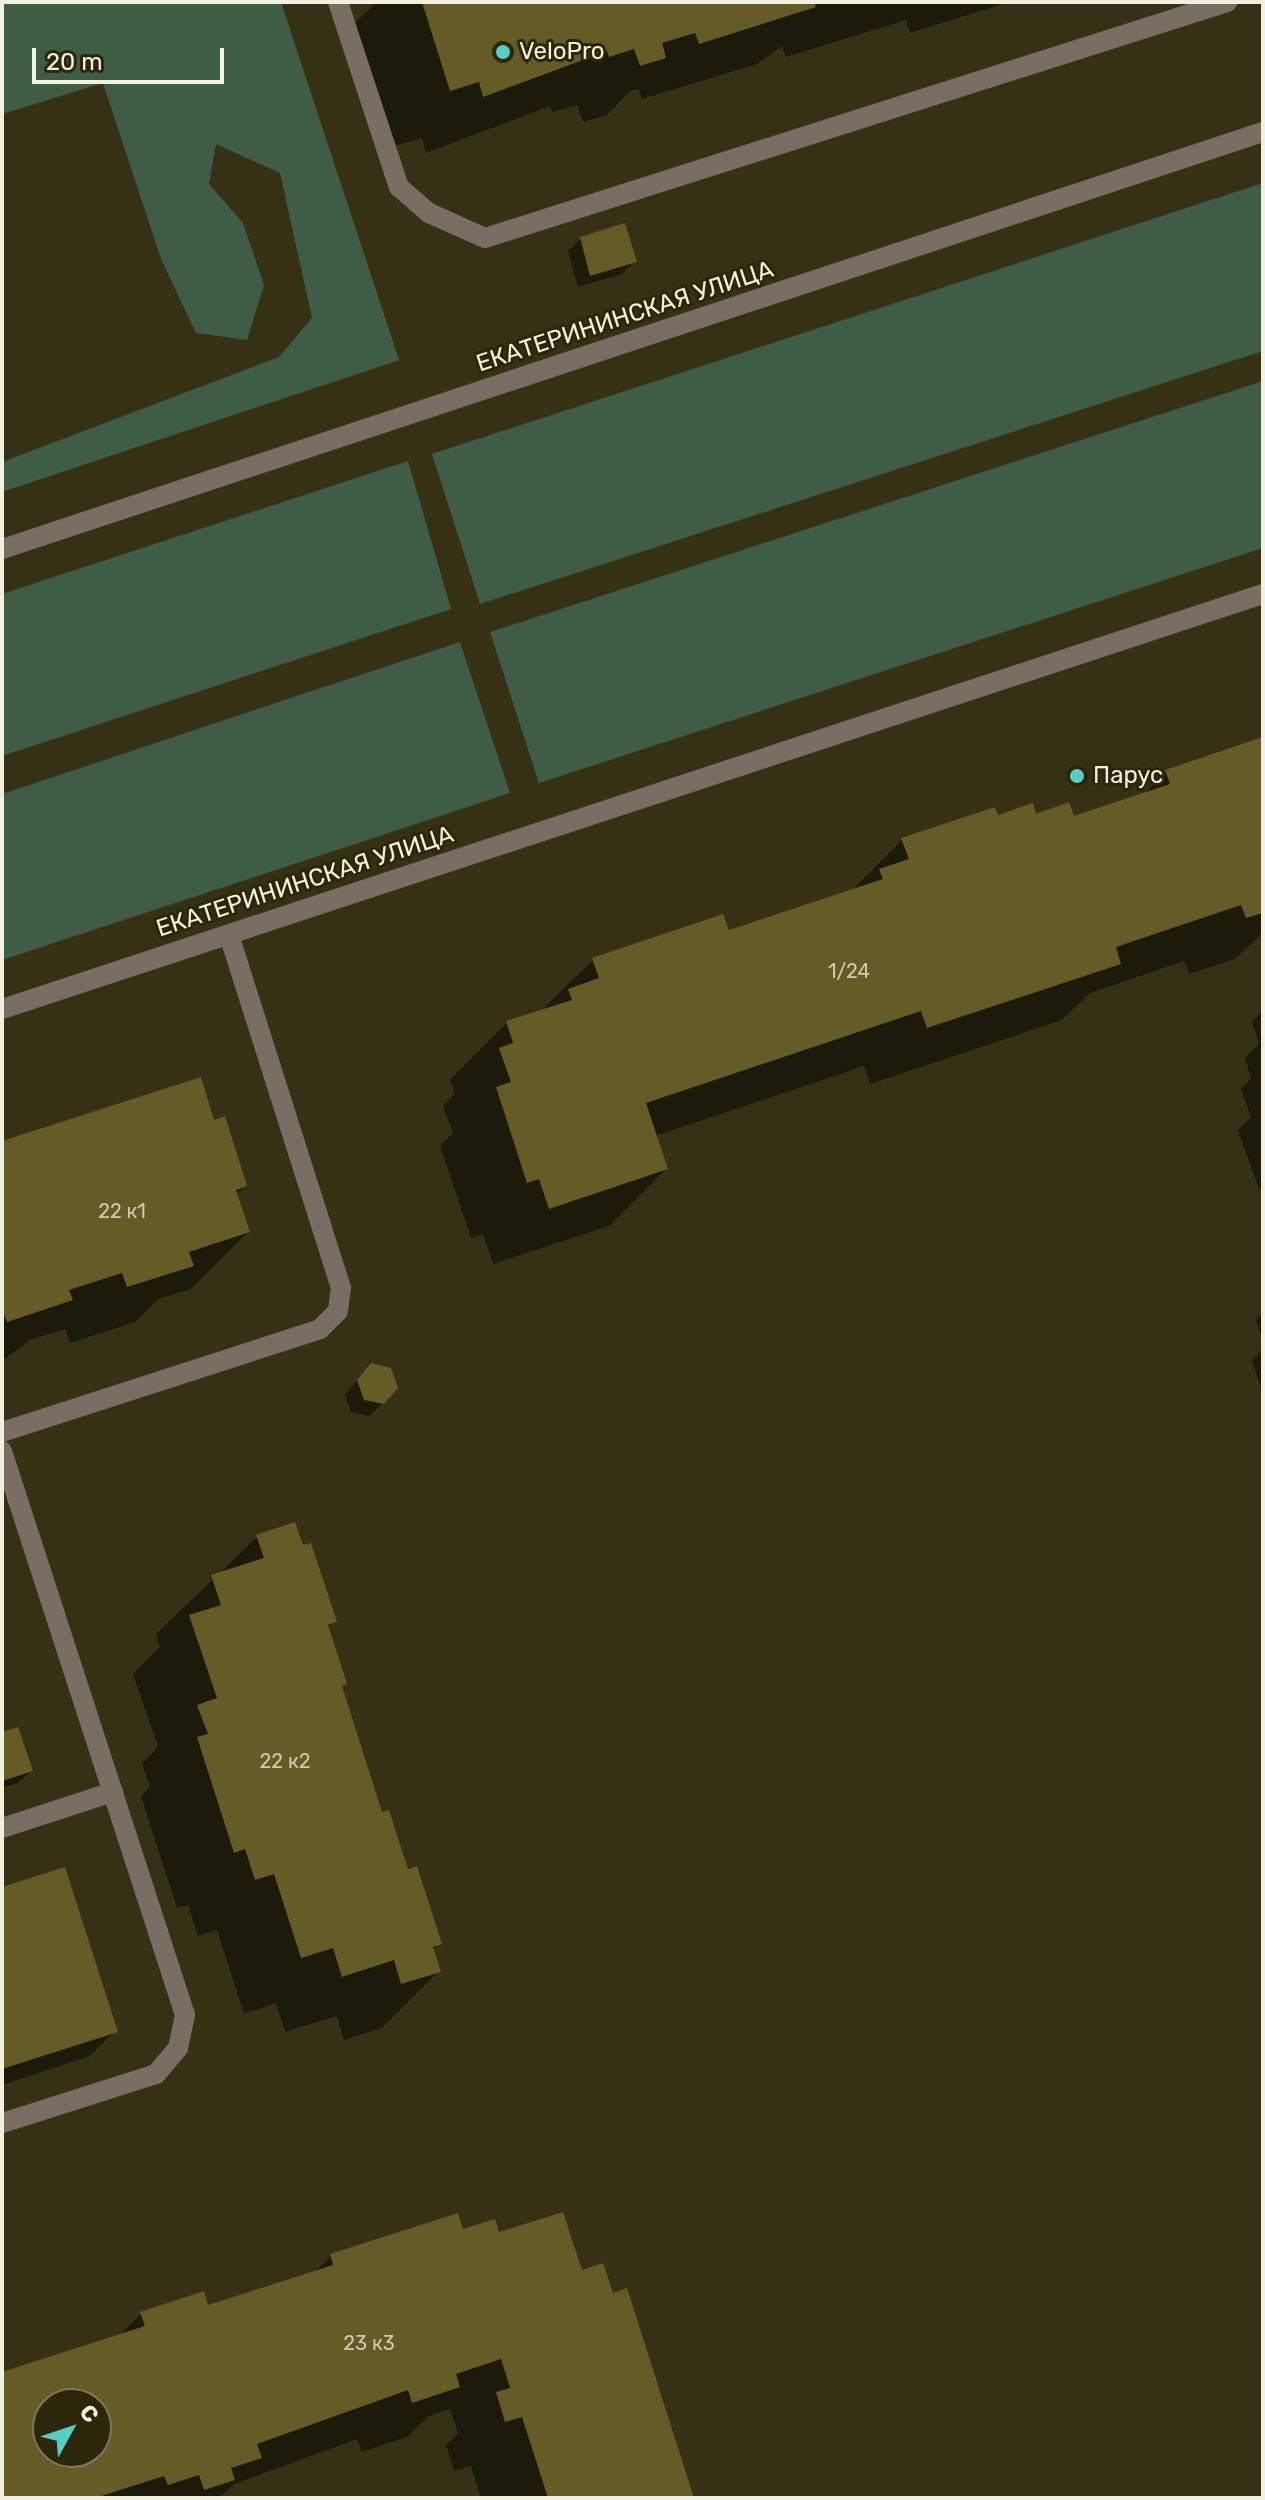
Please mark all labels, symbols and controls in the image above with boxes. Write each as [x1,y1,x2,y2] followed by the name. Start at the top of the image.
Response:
[36,32,228,82] scale bar
[519,38,605,66] place label: VeloPro
[494,43,512,61] marker: VeloPro
[46,48,103,76] text: 20 m
[473,255,777,379] street label: ЕКАТЕРИНИНСКАЯ УЛИЦА
[1093,762,1163,790] place label: Парус
[1068,767,1086,785] marker: Парус
[153,820,457,944] street label: ЕКАТЕРИНИНСКАЯ УЛИЦА
[828,959,870,983] house number: 1/24
[98,1199,146,1223] house number: 22 к1
[260,1749,310,1773] house number: 22 к2
[343,2331,395,2355] house number: 23 к3
[32,2388,112,2468] north arrow
[74,2399,105,2428] text: С

